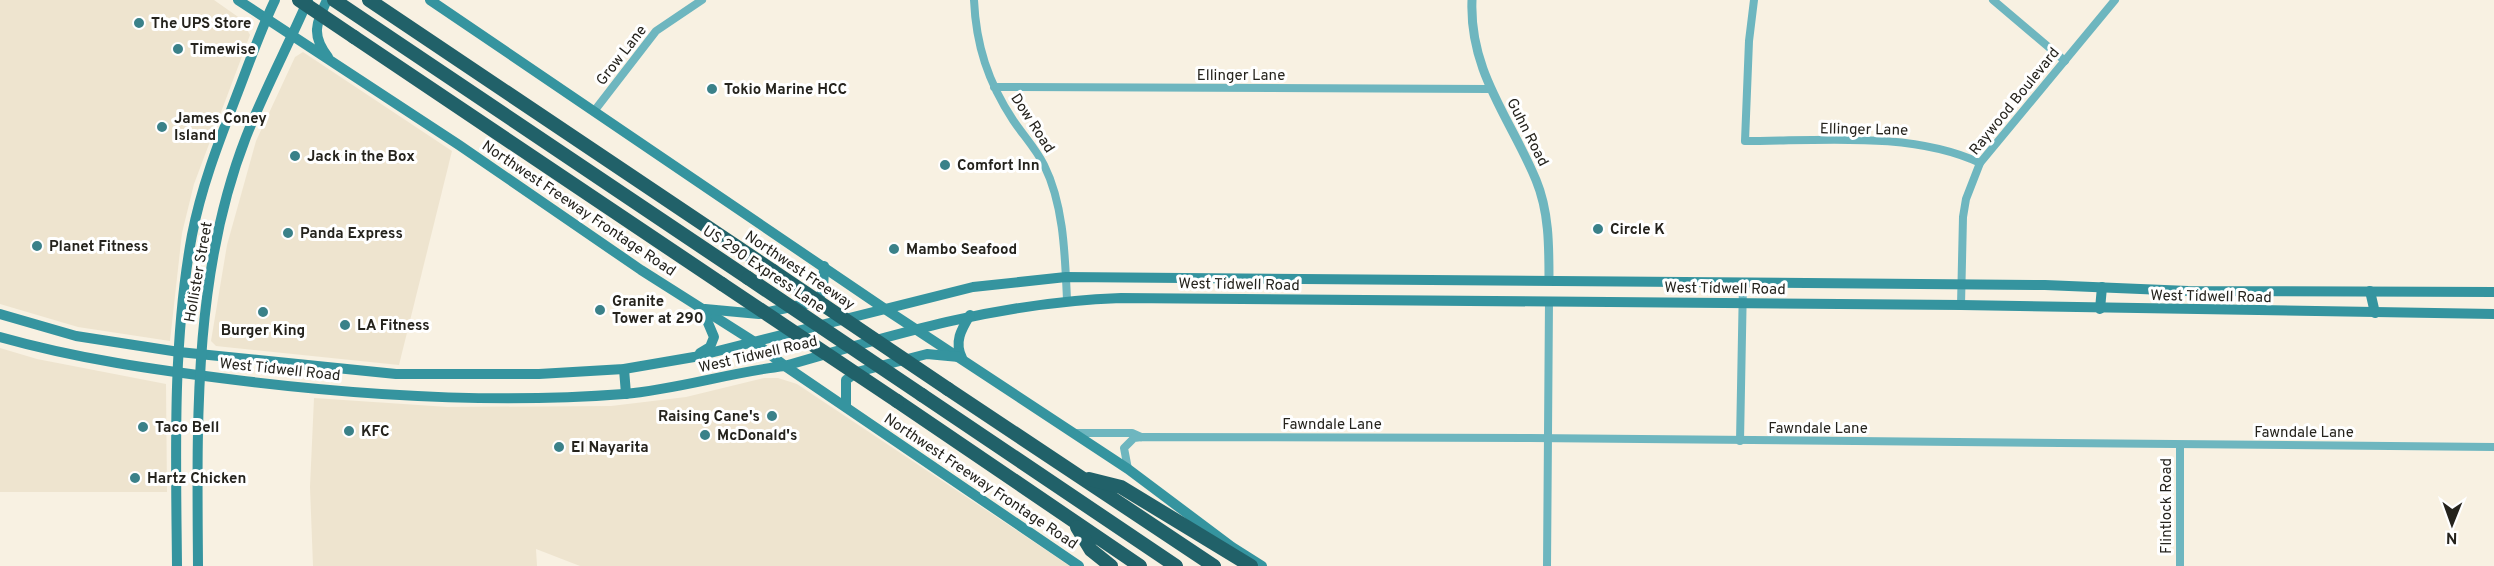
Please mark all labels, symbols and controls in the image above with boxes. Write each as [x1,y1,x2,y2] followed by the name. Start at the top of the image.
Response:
[151,15,251,34] place label: The UPS Store
[132,16,146,30] marker: The UPS Store
[593,22,652,90] street label: Grow Lane
[190,41,256,60] place label: Timewise
[171,42,185,56] marker: Timewise
[1966,44,2064,160] street label: Raywood Boulevard
[1197,67,1285,86] street label: Ellinger Lane
[724,81,847,100] place label: Tokio Marine HCC
[705,82,719,96] marker: Tokio Marine HCC
[1005,90,1058,157] street label: Dow Road
[1501,95,1552,170] street label: Guhn Road
[174,110,267,146] place label: James Coney Island
[155,120,169,134] marker: James Coney Island
[1820,120,1908,141] street label: Ellinger Lane
[478,137,679,281] street label: Northwest Freeway Frontage Road
[307,148,415,167] place label: Jack in the Box
[288,149,302,163] marker: Jack in the Box
[957,157,1040,176] place label: Comfort Inn
[938,158,952,172] marker: Comfort Inn
[181,220,218,324] street label: Hollister Street
[1610,221,1665,240] place label: Circle K
[698,222,828,318] street label: US 290 Express Lane
[1591,222,1605,236] marker: Circle K
[300,225,403,244] place label: Panda Express
[281,226,295,240] marker: Panda Express
[741,227,858,315] street label: Northwest Freeway
[49,238,148,257] place label: Planet Fitness
[30,239,44,253] marker: Planet Fitness
[906,241,1017,260] place label: Mambo Seafood
[887,242,901,256] marker: Mambo Seafood
[1178,275,1300,296] street label: West Tidwell Road
[1664,279,1786,300] street label: West Tidwell Road
[2150,287,2272,308] street label: West Tidwell Road
[612,293,704,329] place label: Granite Tower at 290
[593,303,607,317] marker: Granite Tower at 290
[256,305,270,319] marker: Burger King
[357,317,430,336] place label: LA Fitness
[338,318,352,332] marker: LA Fitness
[221,322,305,341] place label: Burger King
[697,333,820,378] street label: West Tidwell Road
[218,355,341,386] street label: West Tidwell Road
[658,408,760,427] place label: Raising Cane's
[765,409,779,423] marker: Raising Cane's
[880,410,1081,554] street label: Northwest Freeway Frontage Road
[1282,416,1382,435] street label: Fawndale Lane
[155,419,219,438] place label: Taco Bell
[136,420,150,434] marker: Taco Bell
[1768,420,1868,439] street label: Fawndale Lane
[361,423,390,442] place label: KFC
[342,424,356,438] marker: KFC
[2254,424,2354,443] street label: Fawndale Lane
[717,427,797,446] place label: McDonald's
[698,428,712,442] marker: McDonald's
[571,439,649,458] place label: El Nayarita
[552,440,566,454] marker: El Nayarita
[2158,458,2177,554] street label: Flintlock Road
[147,470,246,489] place label: Hartz Chicken
[128,471,142,485] marker: Hartz Chicken
[2422,494,2482,554] north arrow
[2446,527,2458,547] text: N

